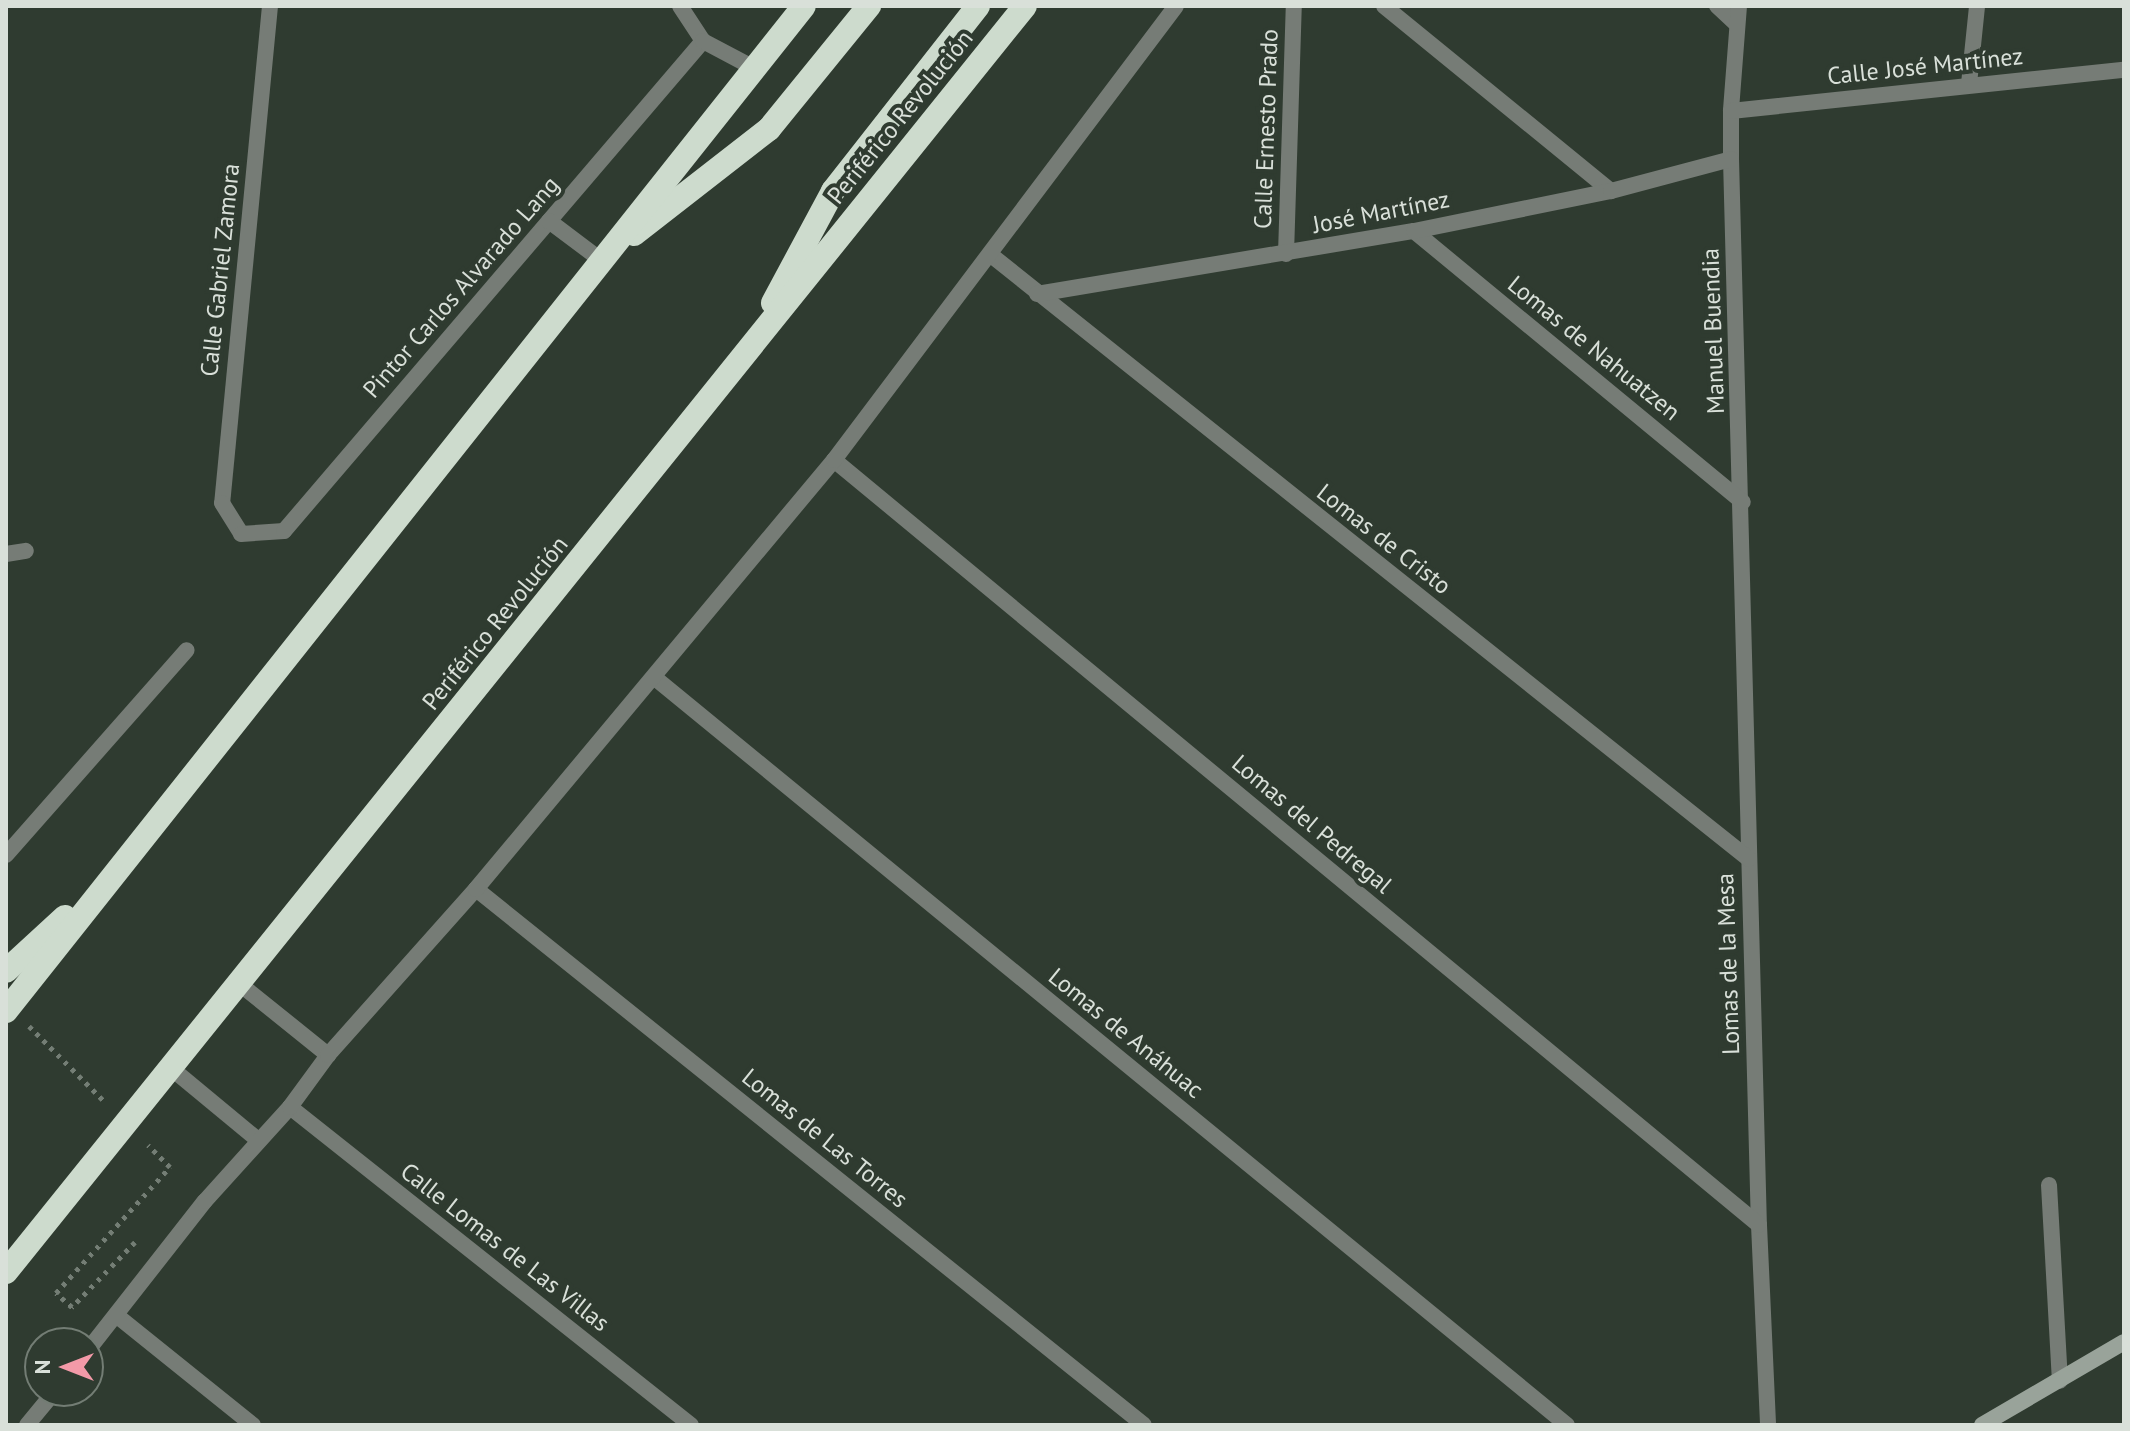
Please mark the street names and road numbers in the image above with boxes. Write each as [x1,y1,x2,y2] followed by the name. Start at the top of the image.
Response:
[821,24,979,210] street label: Periférico Revolución
[1248,29,1284,229] street label: Calle Ernesto Prado
[1826,41,2024,91] street label: Calle José Martínez
[194,162,246,378] street label: Calle Gabriel Zamora
[357,170,565,404] street label: Pintor Carlos Alvarado Lang
[1310,185,1452,239] street label: José Martínez
[1696,248,1730,414] street label: Manuel Buendia
[1502,270,1686,426] street label: Lomas de Nahuatzen
[1311,478,1457,600] street label: Lomas de Cristo
[416,530,574,716] street label: Periférico Revolución
[1226,749,1398,899] street label: Lomas del Pedregal
[1710,873,1746,1055] street label: Lomas de la Mesa
[1043,962,1209,1104] street label: Lomas de Anáhuac
[736,1062,914,1214] street label: Lomas de Las Torres
[395,1156,615,1338] street label: Calle Lomas de Las Villas

